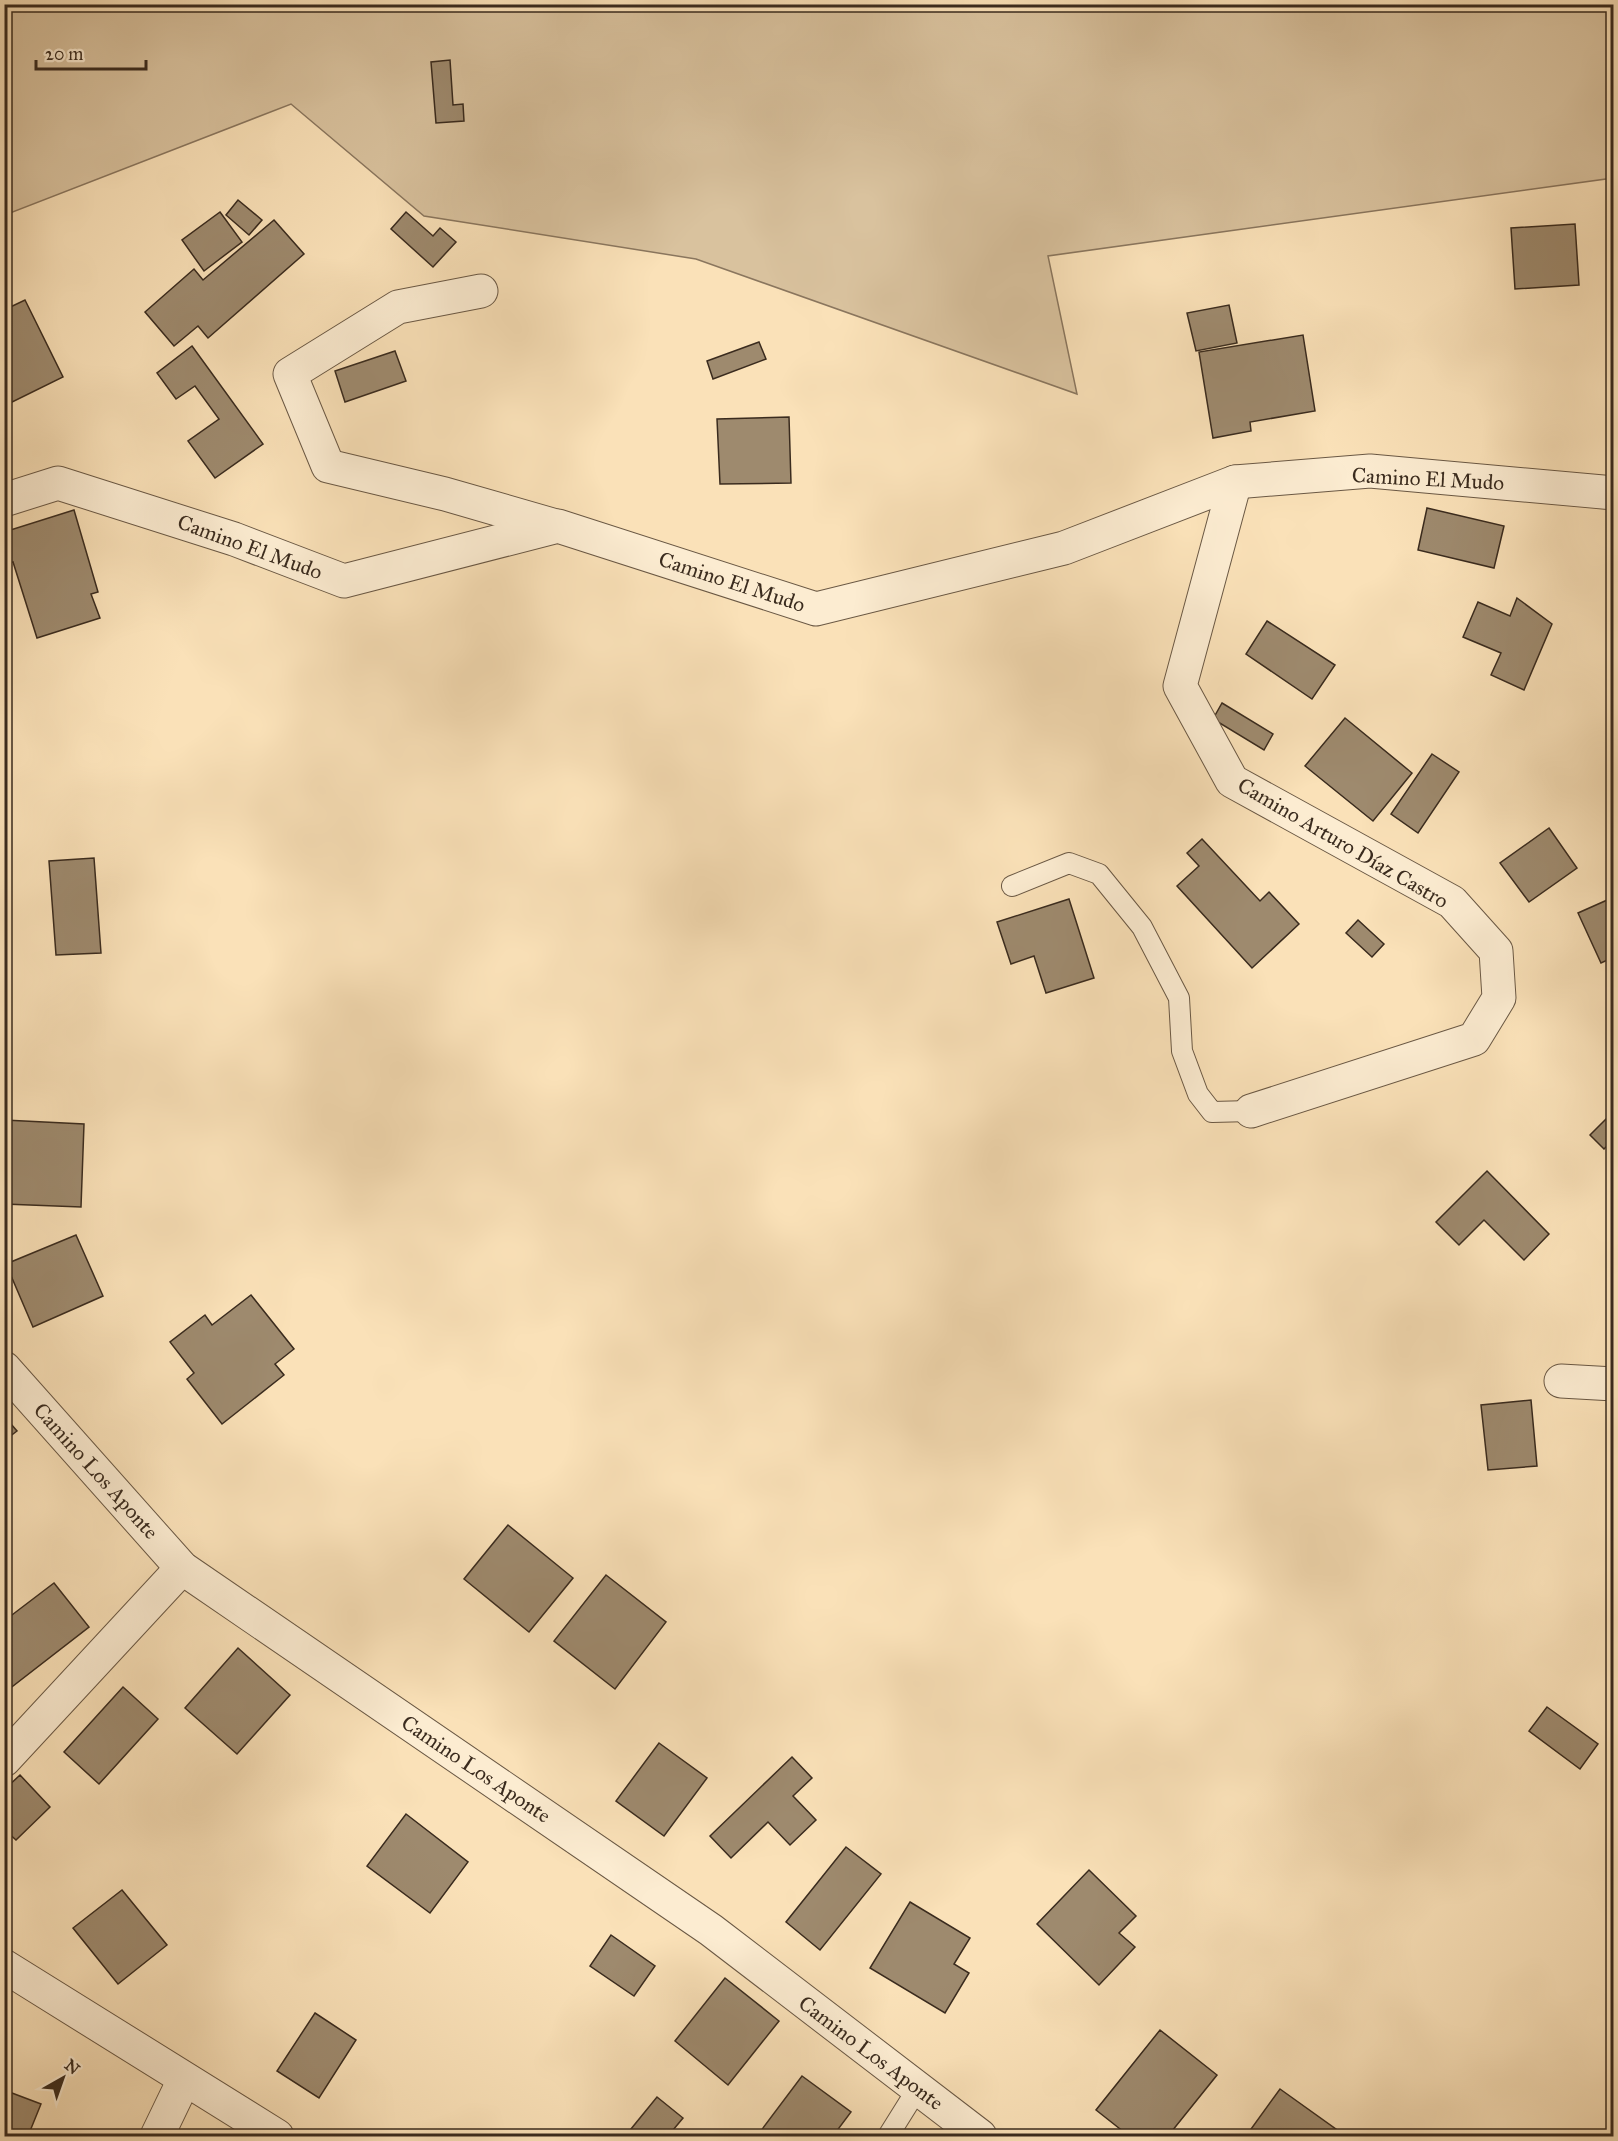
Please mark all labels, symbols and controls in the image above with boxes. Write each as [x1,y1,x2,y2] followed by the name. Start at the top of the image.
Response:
[36,33,146,71] scale bar
[45,43,83,65] text: 20 m
[1351,462,1505,496] street label: Camino El Mudo
[174,509,326,585] street label: Camino El Mudo
[656,546,809,618] street label: Camino El Mudo
[1233,772,1453,914] street label: Camino Arturo Díaz Castro
[28,1397,164,1545] street label: Camino Los Aponte
[396,1709,556,1829] street label: Camino Los Aponte
[793,1990,949,2116] street label: Camino Los Aponte
[33,2048,93,2108] north arrow
[61,2055,84,2079] text: N

